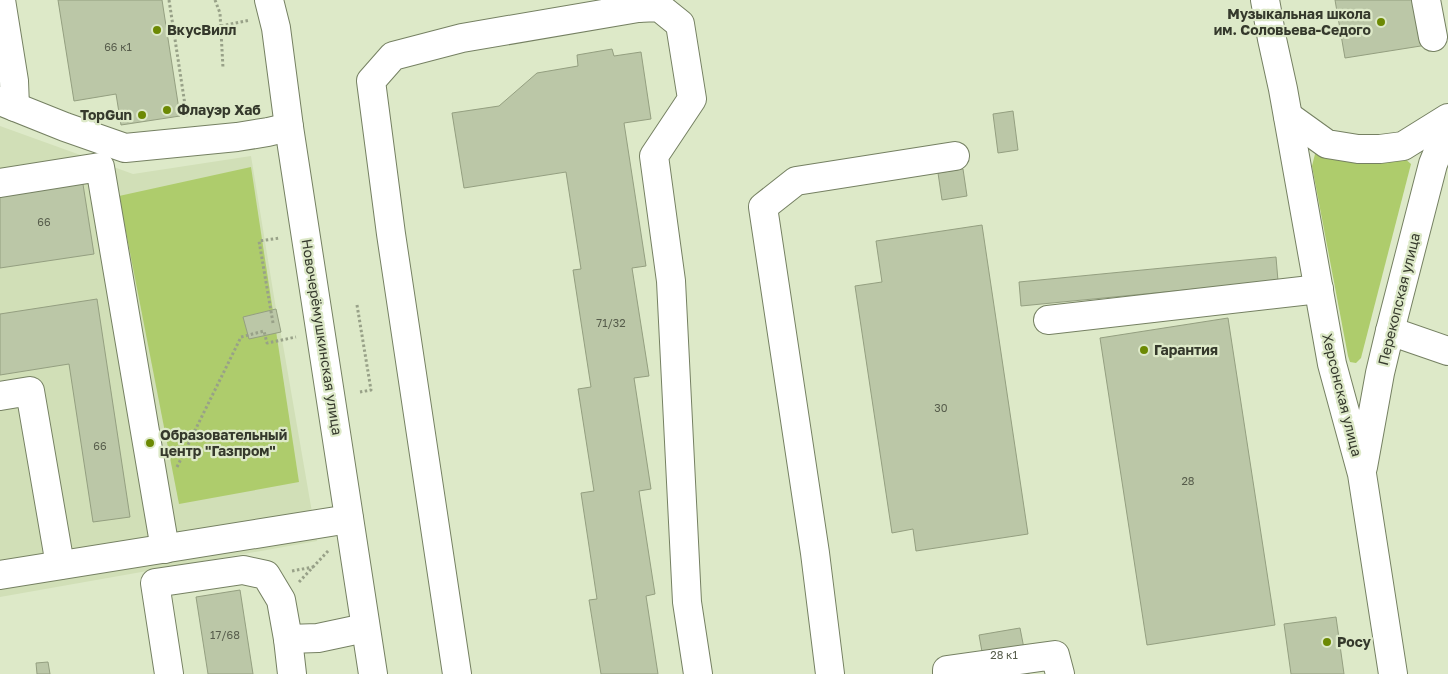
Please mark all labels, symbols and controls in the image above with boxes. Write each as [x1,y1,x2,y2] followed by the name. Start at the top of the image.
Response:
[1214,5,1371,38] place label: Музыкальная школа им. Соловьева-Седого
[1375,16,1387,28] marker: Музыкальная школа им. Соловьева-Седого
[167,21,236,38] place label: ВкусВилл
[151,24,163,36] marker: ВкусВилл
[104,40,132,53] house number: 66 к1
[177,101,261,118] place label: Флауэр Хаб
[161,104,173,116] marker: Флауэр Хаб
[80,106,132,123] place label: TopGun
[136,109,148,121] marker: TopGun
[37,215,51,228] house number: 66
[1374,231,1423,367] street label: Перекопская улица
[299,238,346,436] street label: Новочерёмушкинская улица
[596,316,626,329] house number: 71/32
[1319,332,1366,458] street label: Херсонская улица
[1154,341,1218,358] place label: Гарантия
[1138,344,1150,356] marker: Гарантия
[934,401,948,414] house number: 30
[160,426,287,459] place label: Образовательный центр "Газпром"
[144,437,156,449] marker: Образовательный центр "Газпром"
[93,439,107,452] house number: 66
[1181,474,1195,487] house number: 28
[210,628,240,641] house number: 17/68
[1337,633,1371,650] place label: Росу
[1321,636,1333,648] marker: Росу
[990,648,1018,661] house number: 28 к1

